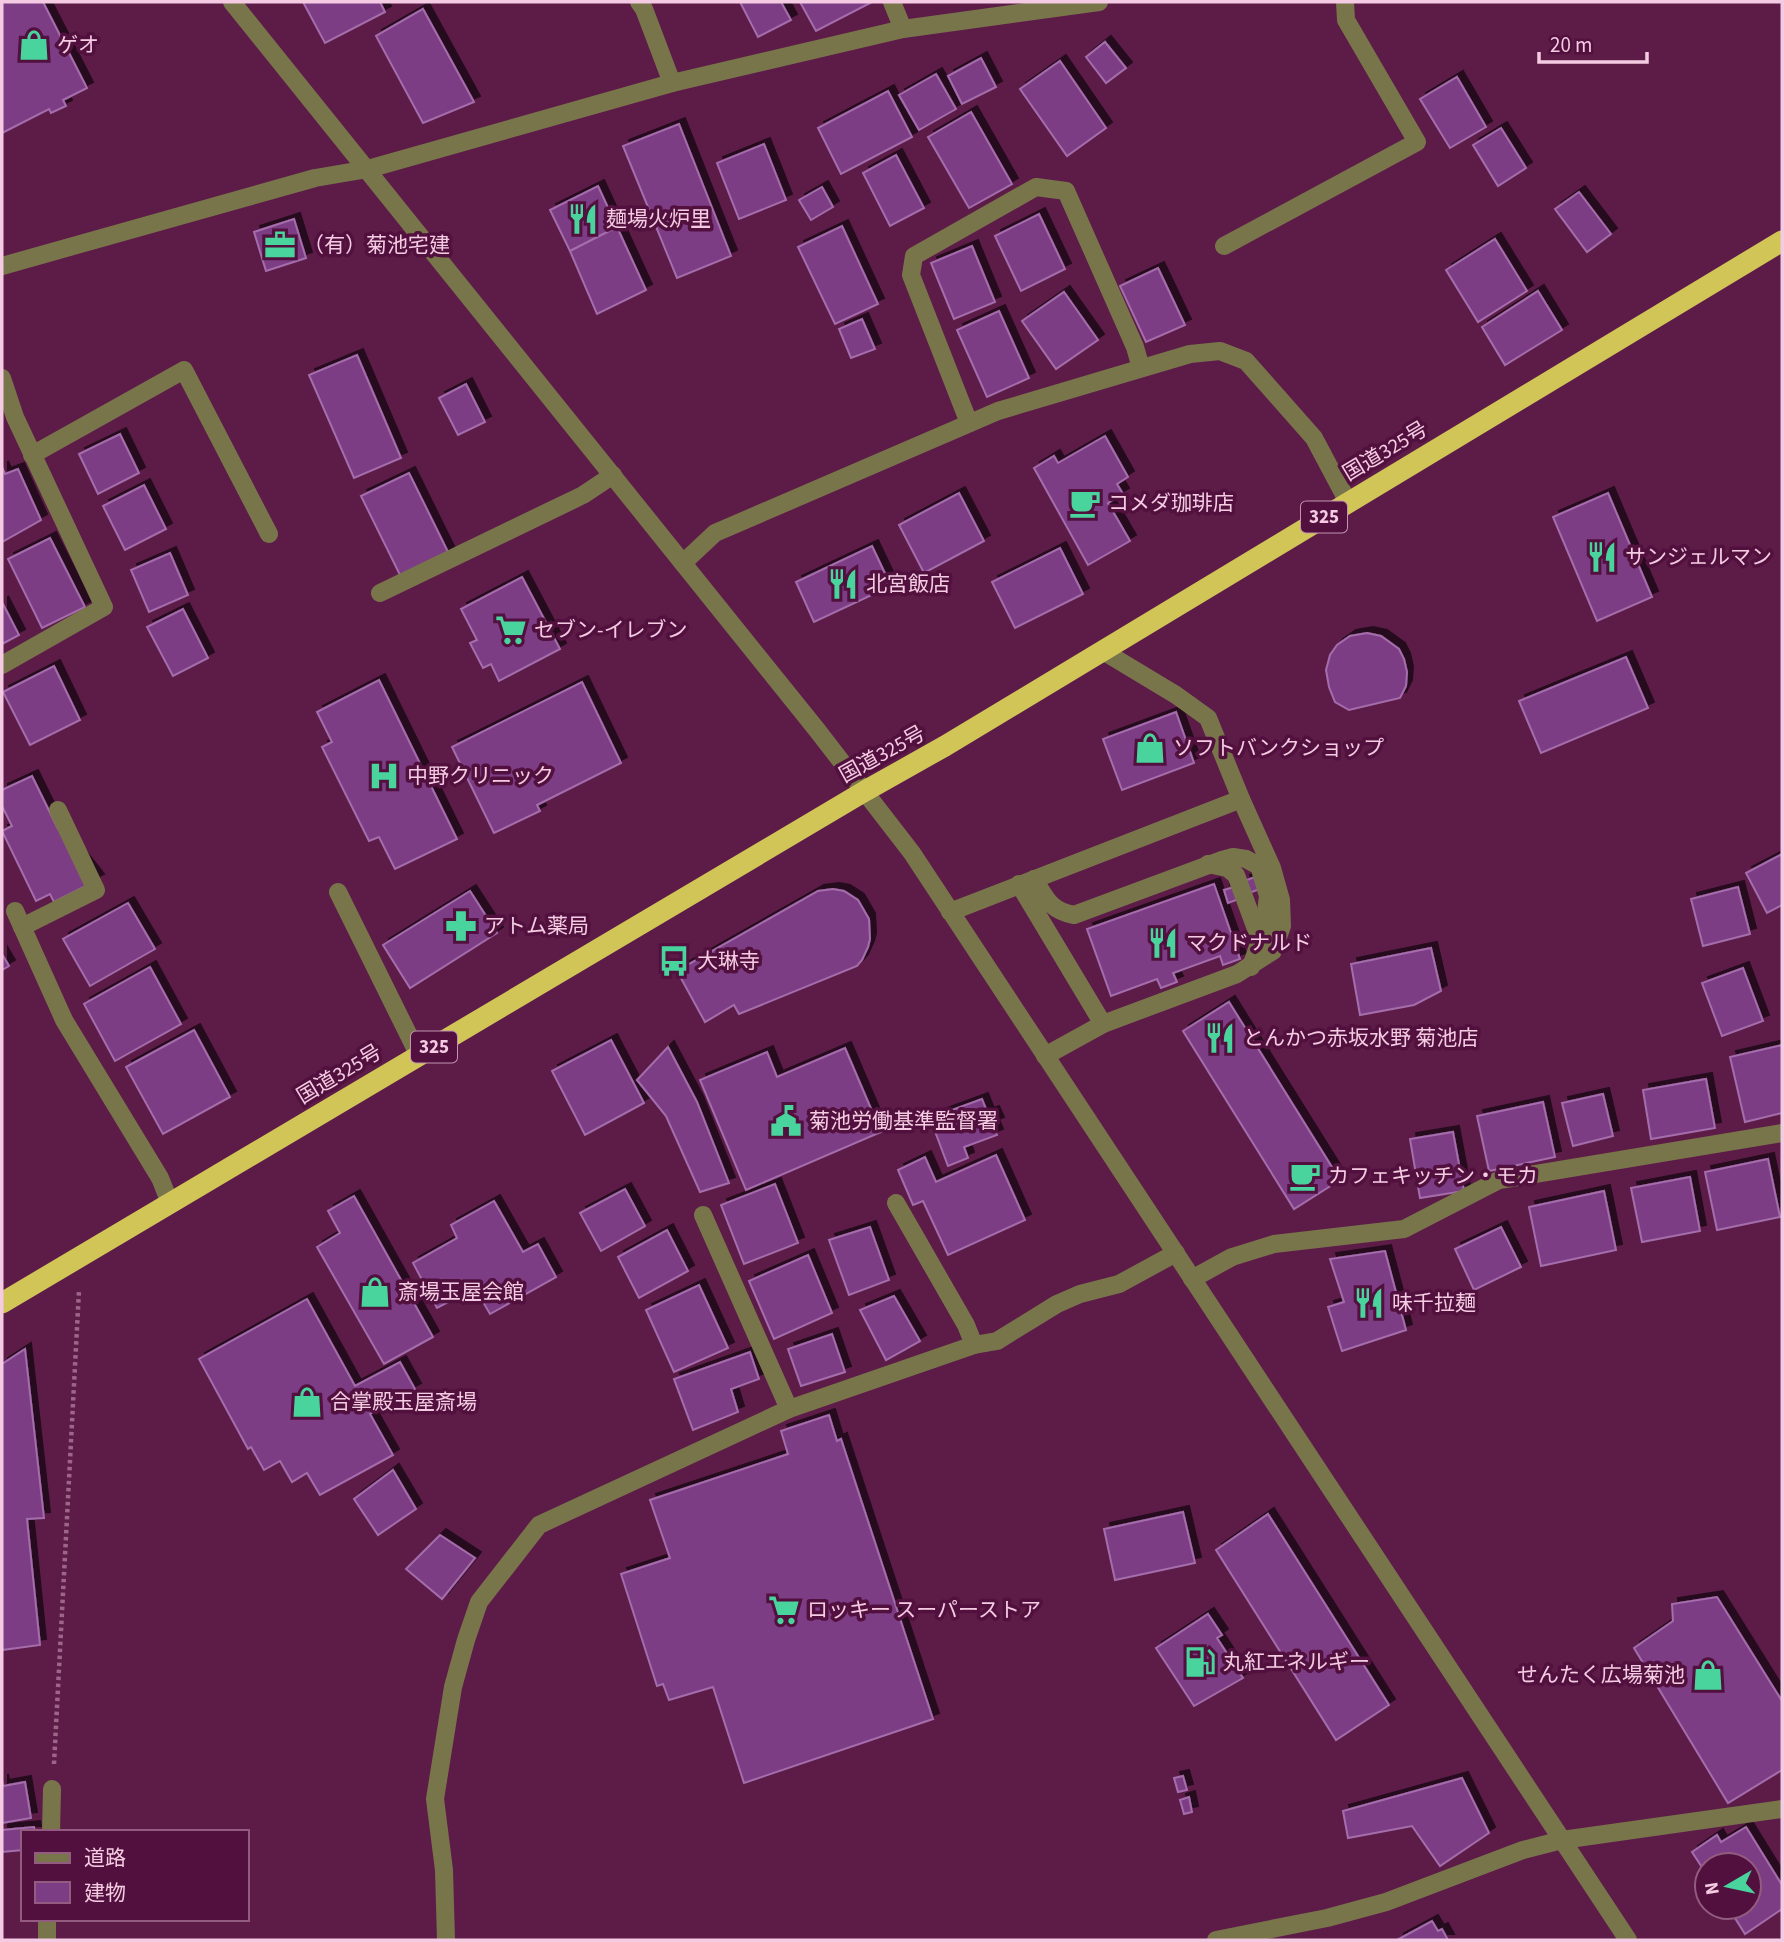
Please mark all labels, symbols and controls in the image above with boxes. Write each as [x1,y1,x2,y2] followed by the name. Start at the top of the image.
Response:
[1539,21,1648,65] scale bar
[17,28,51,62] shop icon: ゲオ
[57,30,99,60] place label: ゲオ
[1550,30,1592,60] text: 20 m
[566,202,600,236] restaurant icon: 麺場火炉里
[606,204,711,234] place label: 麺場火炉里
[263,228,297,262] office icon: （有）菊池宅建
[303,230,450,260] place label: （有）菊池宅建
[1337,414,1433,488] street label: 国道325号
[1068,486,1102,520] cafe icon: コメダ珈琲店
[1108,488,1234,518] place label: コメダ珈琲店
[1301,502,1347,532] road number: 325
[1585,540,1619,574] restaurant icon: サンジェルマン
[1625,542,1772,572] place label: サンジェルマン
[826,567,860,601] restaurant icon: 北宮飯店
[866,569,950,599] place label: 北宮飯店
[494,613,528,647] supermarket icon: セブン-イレブン
[534,615,688,645] place label: セブン-イレブン
[833,718,931,790] street label: 国道325号
[1133,731,1167,765] shop icon: ソフトバンクショップ
[1173,733,1384,763] place label: ソフトバンクショップ
[367,759,401,793] hospital icon: 中野クリニック
[407,761,554,791] place label: 中野クリニック
[444,909,478,943] pharmacy icon: アトム薬局
[484,911,589,941] place label: アトム薬局
[1146,926,1180,960] restaurant icon: マクドナルド
[1186,928,1312,958] place label: マクドナルド
[657,944,691,978] bus stop icon: 大琳寺
[697,946,760,976] place label: 大琳寺
[1203,1021,1237,1055] restaurant icon: とんかつ赤坂水野 菊池店
[1243,1023,1478,1053] place label: とんかつ赤坂水野 菊池店
[411,1032,457,1063] road number: 325
[291,1037,387,1111] street label: 国道325号
[769,1104,803,1138] public building icon: 菊池労働基準監督署
[809,1106,998,1136] place label: 菊池労働基準監督署
[1288,1159,1322,1193] cafe icon: カフェキッチン・モカ
[1328,1161,1538,1191] place label: カフェキッチン・モカ
[358,1275,392,1309] shop icon: 斎場玉屋会館
[398,1277,524,1307] place label: 斎場玉屋会館
[1352,1286,1386,1320] restaurant icon: 味千拉麺
[1392,1288,1476,1318] place label: 味千拉麺
[290,1385,324,1419] shop icon: 合掌殿玉屋斎場
[330,1387,477,1417] place label: 合掌殿玉屋斎場
[767,1593,801,1627] supermarket icon: ロッキー スーパーストア
[807,1595,1041,1625] place label: ロッキー スーパーストア
[1183,1645,1217,1679] fuel station icon: 丸紅エネルギー
[1223,1647,1370,1677] place label: 丸紅エネルギー
[1691,1658,1725,1692] shop icon: せんたく広場菊池
[1517,1660,1685,1690] place label: せんたく広場菊池
[21,1830,248,1921] legend
[84,1843,126,1873] text: 道路
[1693,1851,1763,1921] north arrow
[84,1878,126,1908] text: 建物
[1698,1880,1727,1897] text: N

